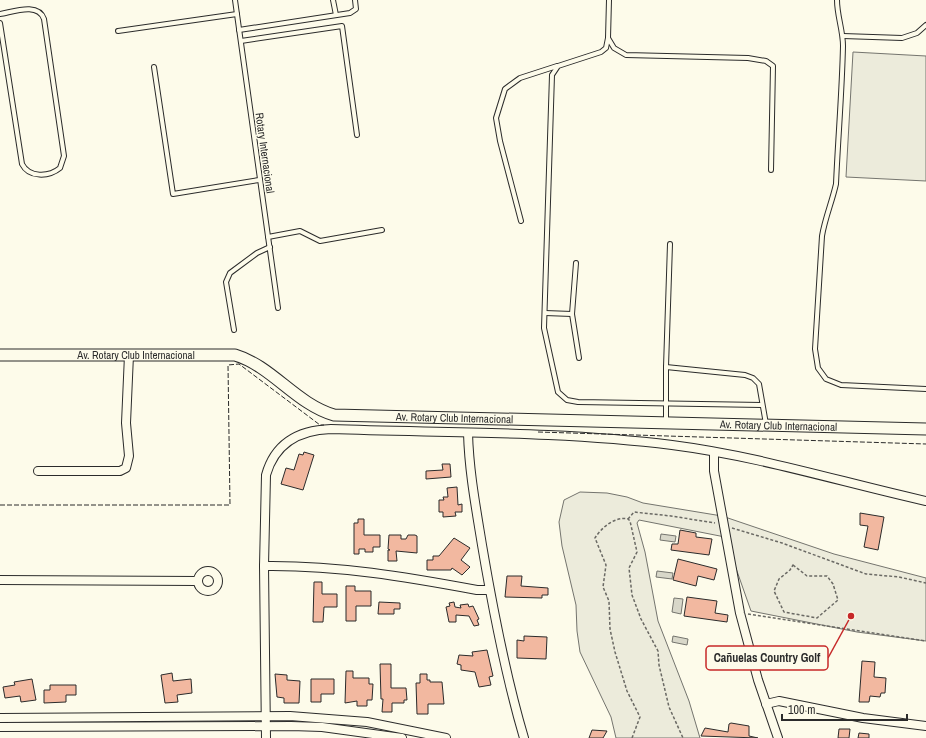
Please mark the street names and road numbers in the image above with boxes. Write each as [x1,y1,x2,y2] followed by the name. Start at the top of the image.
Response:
[252,112,278,194] street label: Rotary Internacional
[76,348,195,362] street label: Av. Rotary Club Internacional
[395,409,513,426] street label: Av. Rotary Club Internacional
[719,417,837,434] street label: Av. Rotary Club Internacional

